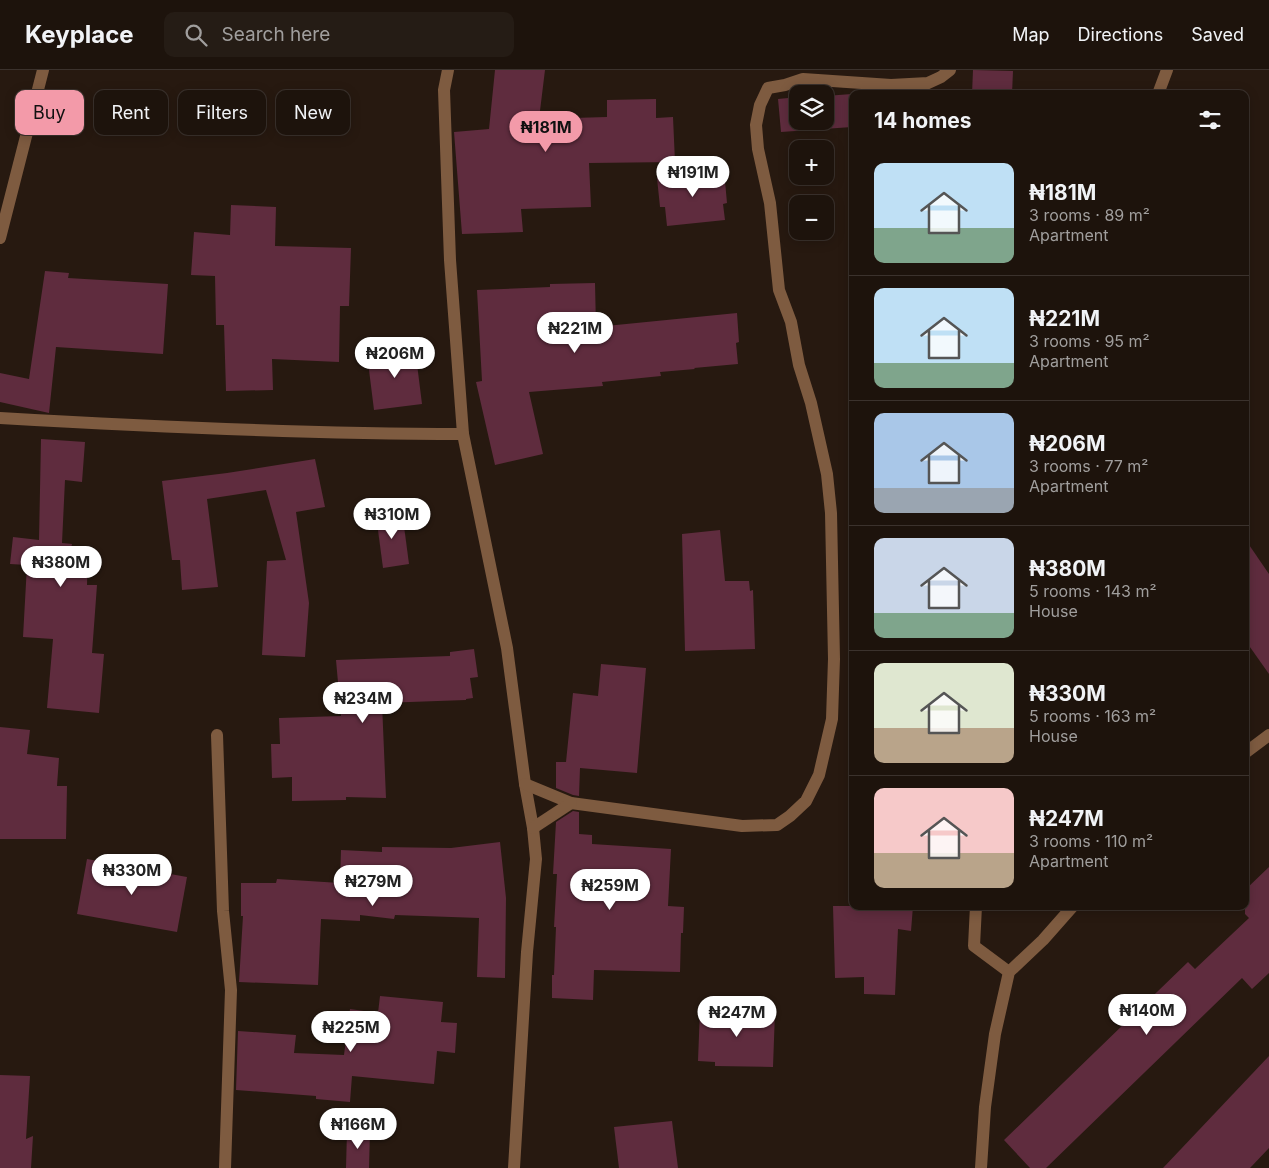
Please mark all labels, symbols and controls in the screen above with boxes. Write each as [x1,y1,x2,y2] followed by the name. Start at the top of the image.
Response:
[164,12,514,57] search box
[25,20,134,49] text: Keyplace
[182,21,210,49] icon: search
[222,23,330,46] text: Search here
[1012,24,1050,45] text: Map
[1078,24,1163,45] text: Directions
[1191,24,1244,45] text: Saved
[789,85,834,240] map controls
[789,85,834,130] button: layers
[15,90,84,135] chip: Buy
[94,90,168,135] chip: Rent
[178,90,266,135] chip: Filters
[276,90,350,135] chip: New
[1196,106,1224,134] icon: filters
[874,108,972,133] text: 14 homes
[511,111,581,153] pin: ₦181M
[520,117,572,137] text: ₦181M
[789,140,834,185] button: +
[658,156,728,198] pin: ₦191M
[667,162,719,182] text: ₦191M
[1029,180,1096,205] text: ₦181M
[914,183,974,243] icon: home
[789,195,834,240] button: −
[1029,205,1150,225] text: 3 rooms · 89 m²
[1029,225,1109,245] text: Apartment
[1029,306,1100,331] text: ₦221M
[914,308,974,368] icon: home
[540,312,610,354] pin: ₦221M
[548,318,602,338] text: ₦221M
[1029,331,1150,351] text: 3 rooms · 95 m²
[360,336,430,379] pin: ₦206M
[366,343,424,363] text: ₦206M
[1029,351,1109,371] text: Apartment
[1029,431,1106,456] text: ₦206M
[914,433,974,493] icon: home
[1029,456,1148,476] text: 3 rooms · 77 m²
[1029,476,1109,496] text: Apartment
[357,498,427,540] pin: ₦310M
[364,504,420,524] text: ₦310M
[26,546,96,588] pin: ₦380M
[32,552,90,572] text: ₦380M
[1029,556,1106,581] text: ₦380M
[914,558,974,618] icon: home
[1029,581,1157,601] text: 5 rooms · 143 m²
[1029,601,1078,621] text: House
[1029,681,1106,706] text: ₦330M
[328,682,398,724] pin: ₦234M
[914,683,974,743] icon: home
[334,688,392,708] text: ₦234M
[1029,706,1156,726] text: 5 rooms · 163 m²
[1029,726,1078,746] text: House
[1029,806,1104,831] text: ₦247M
[914,808,974,868] icon: home
[1029,831,1153,851] text: 3 rooms · 110 m²
[1029,851,1109,871] text: Apartment
[97,854,167,896] pin: ₦330M
[103,860,161,880] text: ₦330M
[338,864,408,907] pin: ₦279M
[575,868,645,911] pin: ₦259M
[345,871,401,891] text: ₦279M
[581,875,639,895] text: ₦259M
[1112,994,1182,1036] pin: ₦140M
[702,996,772,1038] pin: ₦247M
[1119,1000,1175,1020] text: ₦140M
[709,1002,765,1022] text: ₦247M
[316,1010,386,1053] pin: ₦225M
[322,1017,380,1037] text: ₦225M
[323,1108,393,1150] pin: ₦166M
[331,1114,385,1134] text: ₦166M

